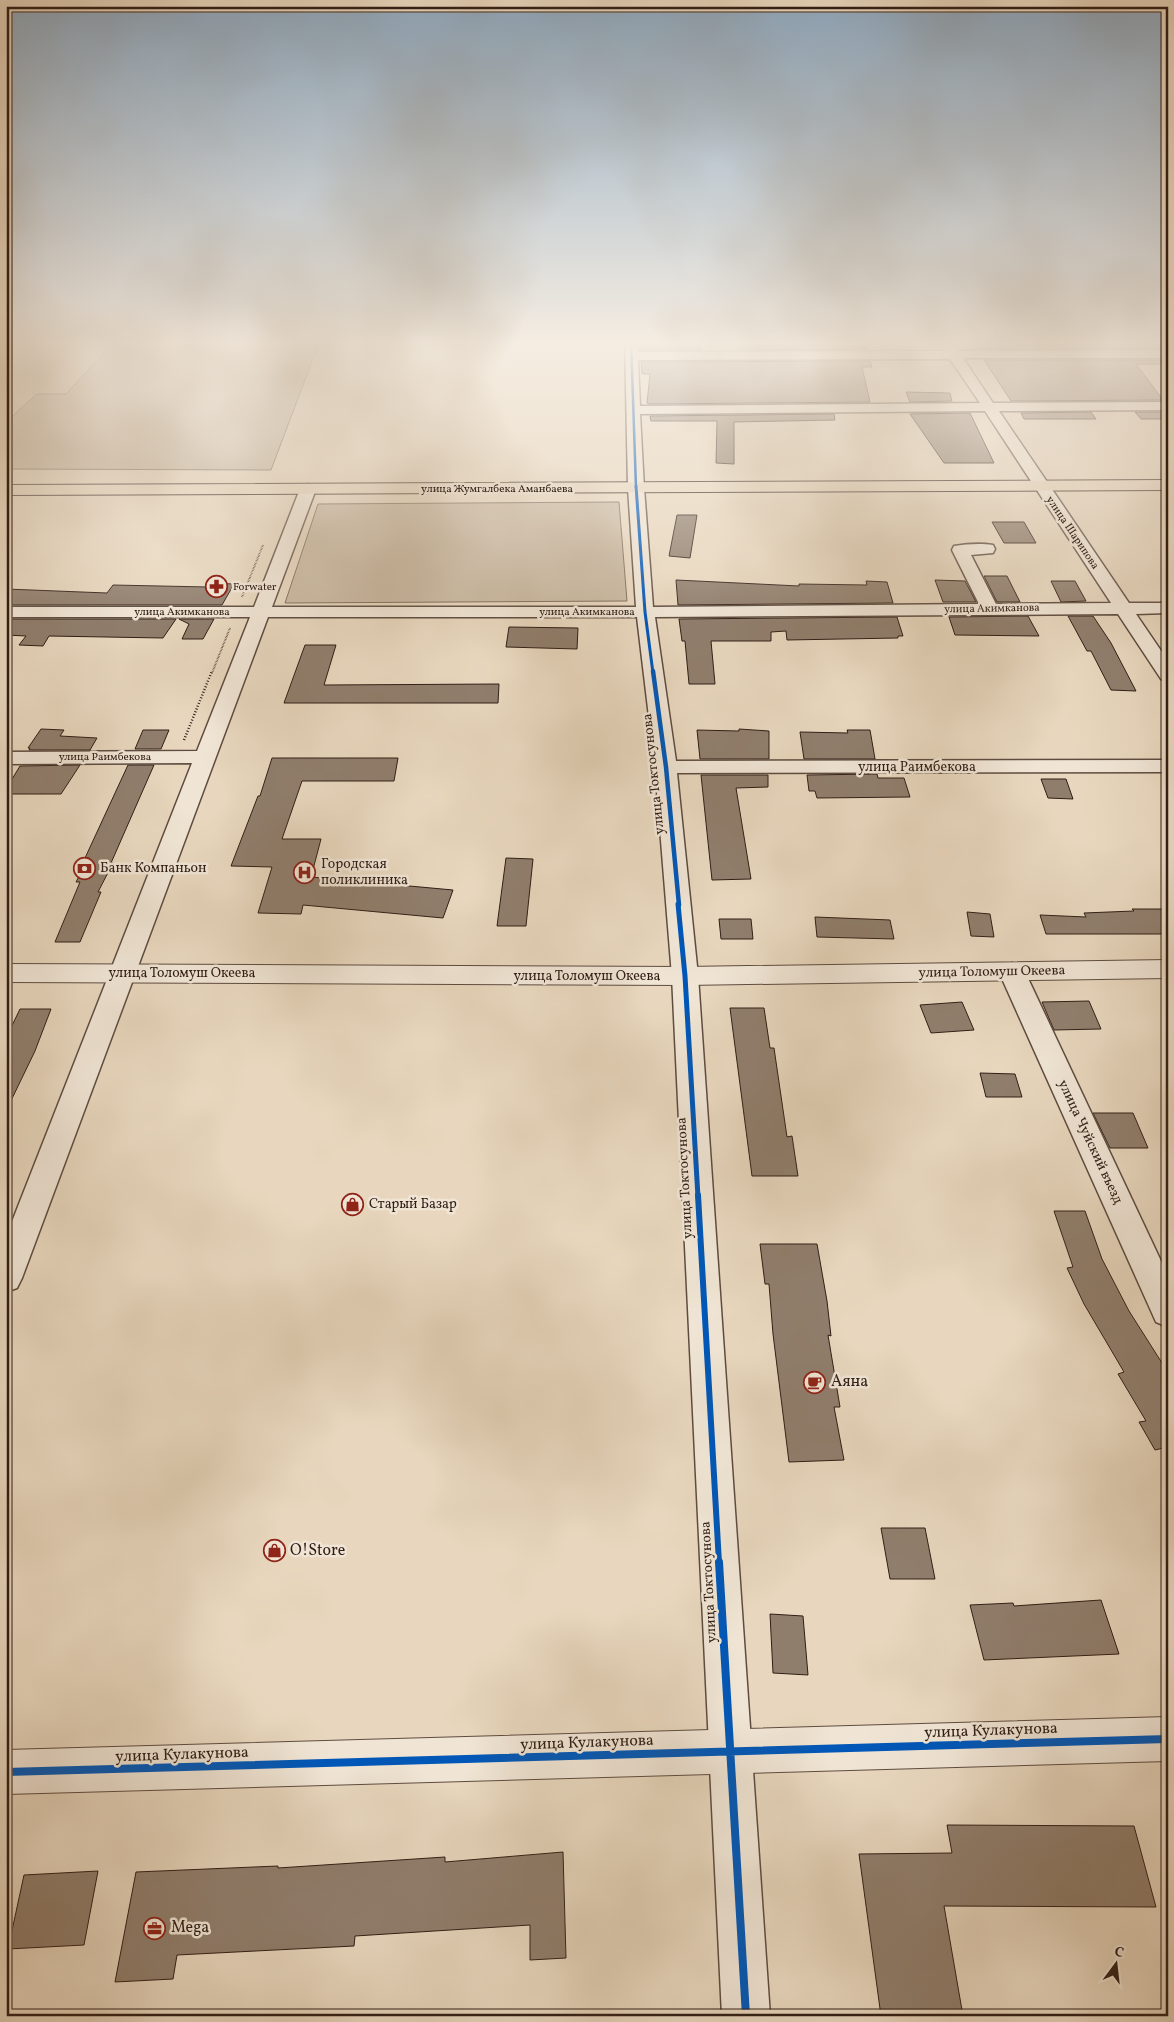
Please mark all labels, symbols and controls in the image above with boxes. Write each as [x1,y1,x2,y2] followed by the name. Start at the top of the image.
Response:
[421,482,573,497] street label: улица Жумгалбека Аманбаева
[1042,493,1102,573] street label: улица Шарипова
[205,575,229,599] pharmacy icon: Forwater
[233,580,277,595] place label: Forwater
[944,601,1040,617] street label: улица Акимканова
[134,605,230,620] street label: улица Акимканова
[539,605,635,620] street label: улица Акимканова
[638,712,670,836] street label: улица Токтосунова
[59,750,152,765] street label: улица Раимбекова
[858,758,976,777] street label: улица Раимбекова
[321,855,408,890] place label: Городская поликлиника
[72,856,96,880] bank icon: Банк Компаньон
[100,859,207,878] place label: Банк Компаньон
[293,860,317,884] hospital icon: Городская поликлиника
[918,961,1066,983] street label: улица Толомуш Океева
[108,964,256,983] street label: улица Толомуш Океева
[513,967,661,986] street label: улица Толомуш Океева
[1053,1077,1127,1207] street label: улица Чуйский въезд
[672,1117,698,1239] street label: улица Токтосунова
[341,1192,365,1216] shop icon: Старый Базар
[369,1195,457,1214] place label: Старый Базар
[803,1370,827,1394] cafe icon: Аяна
[831,1371,868,1393] place label: Аяна
[696,1521,722,1643] street label: улица Токтосунова
[262,1539,286,1563] shop icon: O!Store
[290,1540,345,1562] place label: O!Store
[924,1718,1058,1744] street label: улица Кулакунова
[520,1730,654,1756] street label: улица Кулакунова
[115,1742,249,1768] street label: улица Кулакунова
[143,1916,167,1940] office icon: Mega
[171,1917,209,1939] place label: Mega
[1092,1940,1142,1990] north arrow
[1112,1943,1126,1963] text: С

